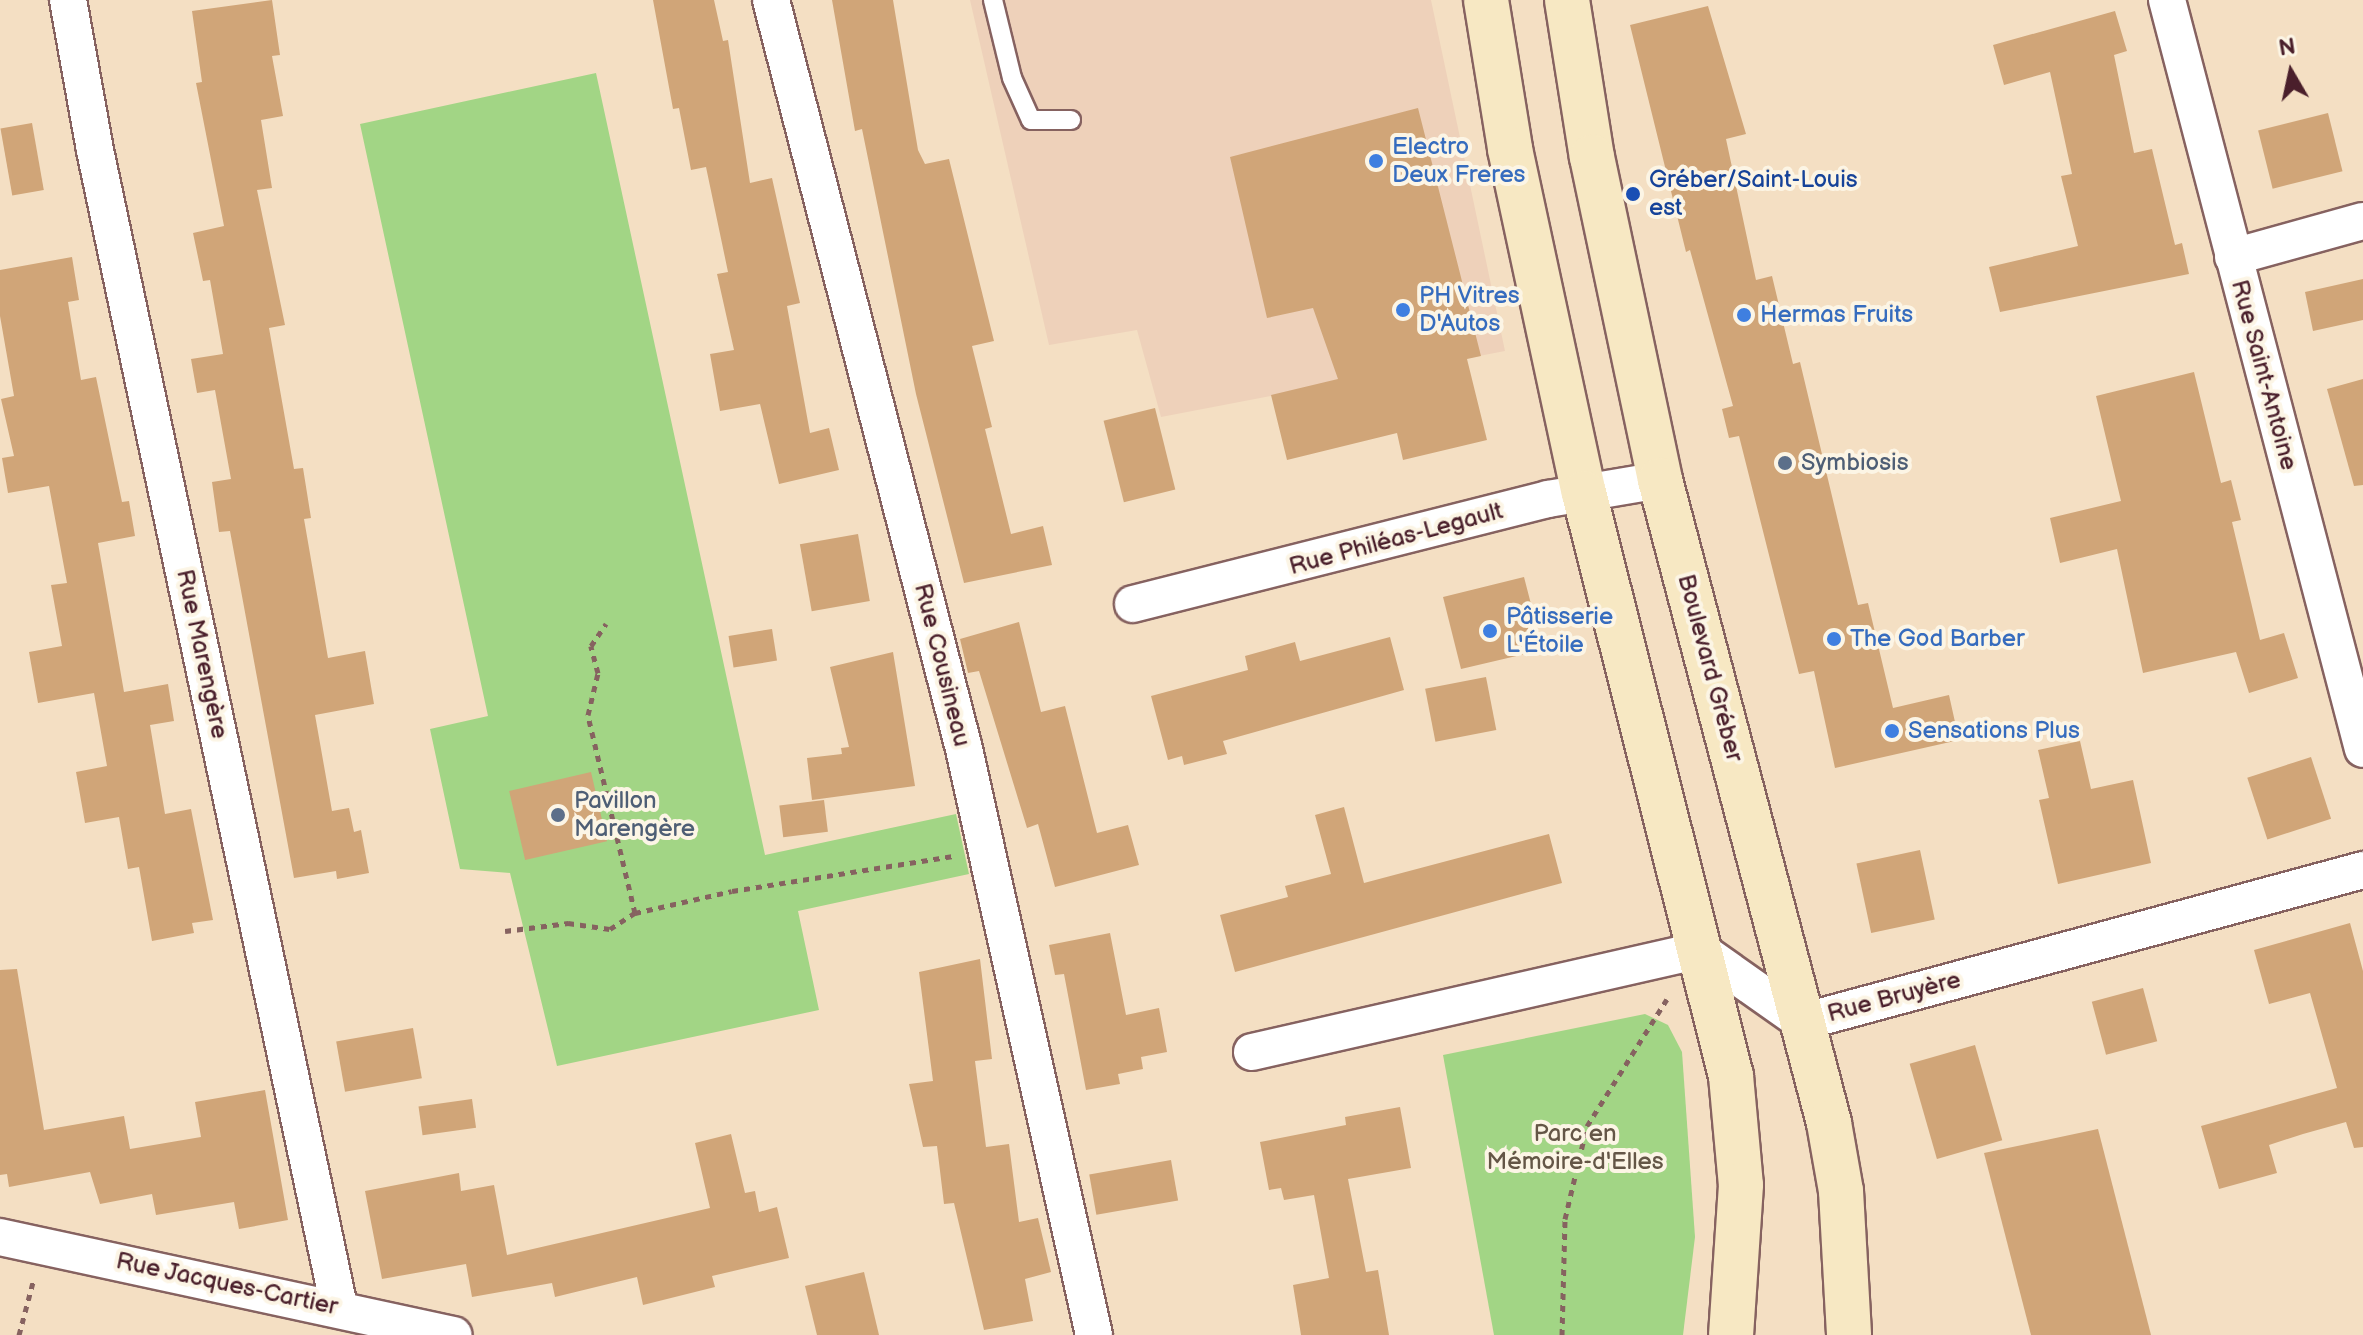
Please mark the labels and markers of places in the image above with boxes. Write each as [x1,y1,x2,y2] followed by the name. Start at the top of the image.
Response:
[1392,133,1525,189] place label: Electro Deux Freres
[1367,152,1385,170] marker: Electro Deux Freres
[1649,166,1858,222] place label: Gréber/Saint-Louis est
[1624,185,1642,203] marker: Gréber/Saint-Louis est
[1419,282,1520,338] place label: PH Vitres D'Autos
[1394,301,1412,319] marker: PH Vitres D'Autos
[1760,301,1913,329] place label: Hermas Fruits
[1735,306,1753,324] marker: Hermas Fruits
[1801,449,1909,477] place label: Symbiosis
[1776,454,1794,472] marker: Symbiosis
[1506,603,1613,659] place label: Pâtisserie L'Étoile
[1481,622,1499,640] marker: Pâtisserie L'Étoile
[1850,625,2025,653] place label: The God Barber
[1825,630,1843,648] marker: The God Barber
[1908,717,2080,745] place label: Sensations Plus
[1883,722,1901,740] marker: Sensations Plus
[574,787,695,843] place label: Pavillon Marengère
[549,806,567,824] marker: Pavillon Marengère

